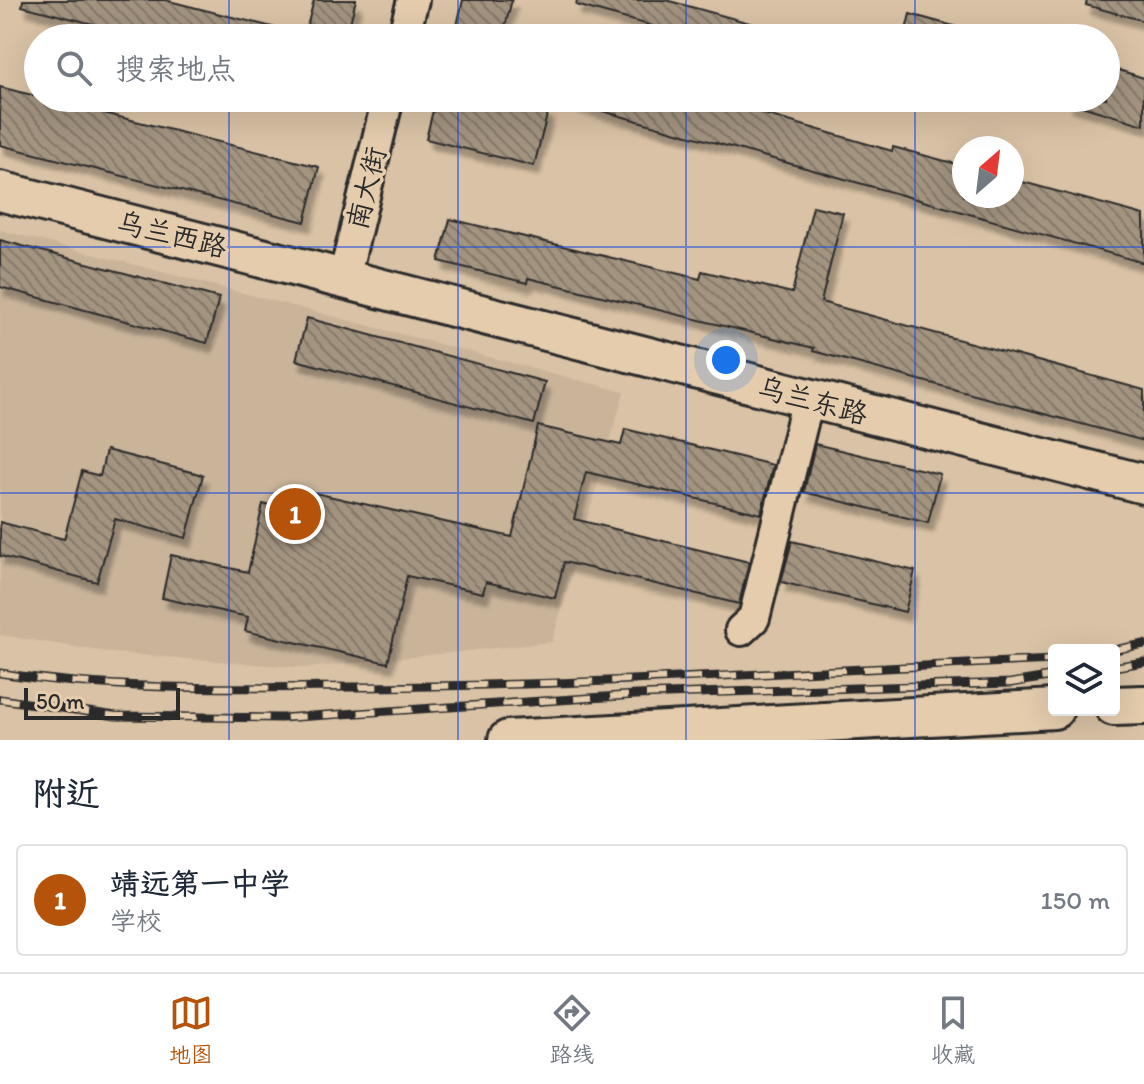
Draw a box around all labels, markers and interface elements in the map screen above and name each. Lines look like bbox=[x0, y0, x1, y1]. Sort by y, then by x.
search box bbox=[24, 24, 1120, 112]
icon: search bbox=[52, 46, 96, 90]
text: 搜索地点 bbox=[116, 50, 236, 87]
north arrow bbox=[952, 136, 1024, 208]
street label: 南大街 bbox=[339, 143, 393, 233]
street label: 乌兰西路 bbox=[114, 204, 230, 264]
your location bbox=[706, 340, 746, 380]
street label: 乌兰东路 bbox=[755, 369, 871, 431]
pin: 1 bbox=[269, 484, 321, 544]
map controls bbox=[1048, 644, 1120, 716]
button: layers bbox=[1048, 644, 1120, 716]
scale bar bbox=[24, 684, 180, 720]
text: 50 m bbox=[36, 688, 85, 715]
text: 附近 bbox=[32, 773, 100, 814]
text: 靖远第一中学 bbox=[110, 865, 290, 902]
text: 1 bbox=[54, 884, 66, 916]
text: 150 m bbox=[1041, 884, 1110, 916]
text: 学校 bbox=[110, 905, 162, 937]
tab: 地图 bbox=[169, 991, 213, 1068]
tab: 路线 bbox=[550, 991, 594, 1068]
tab: 收藏 bbox=[931, 991, 975, 1068]

